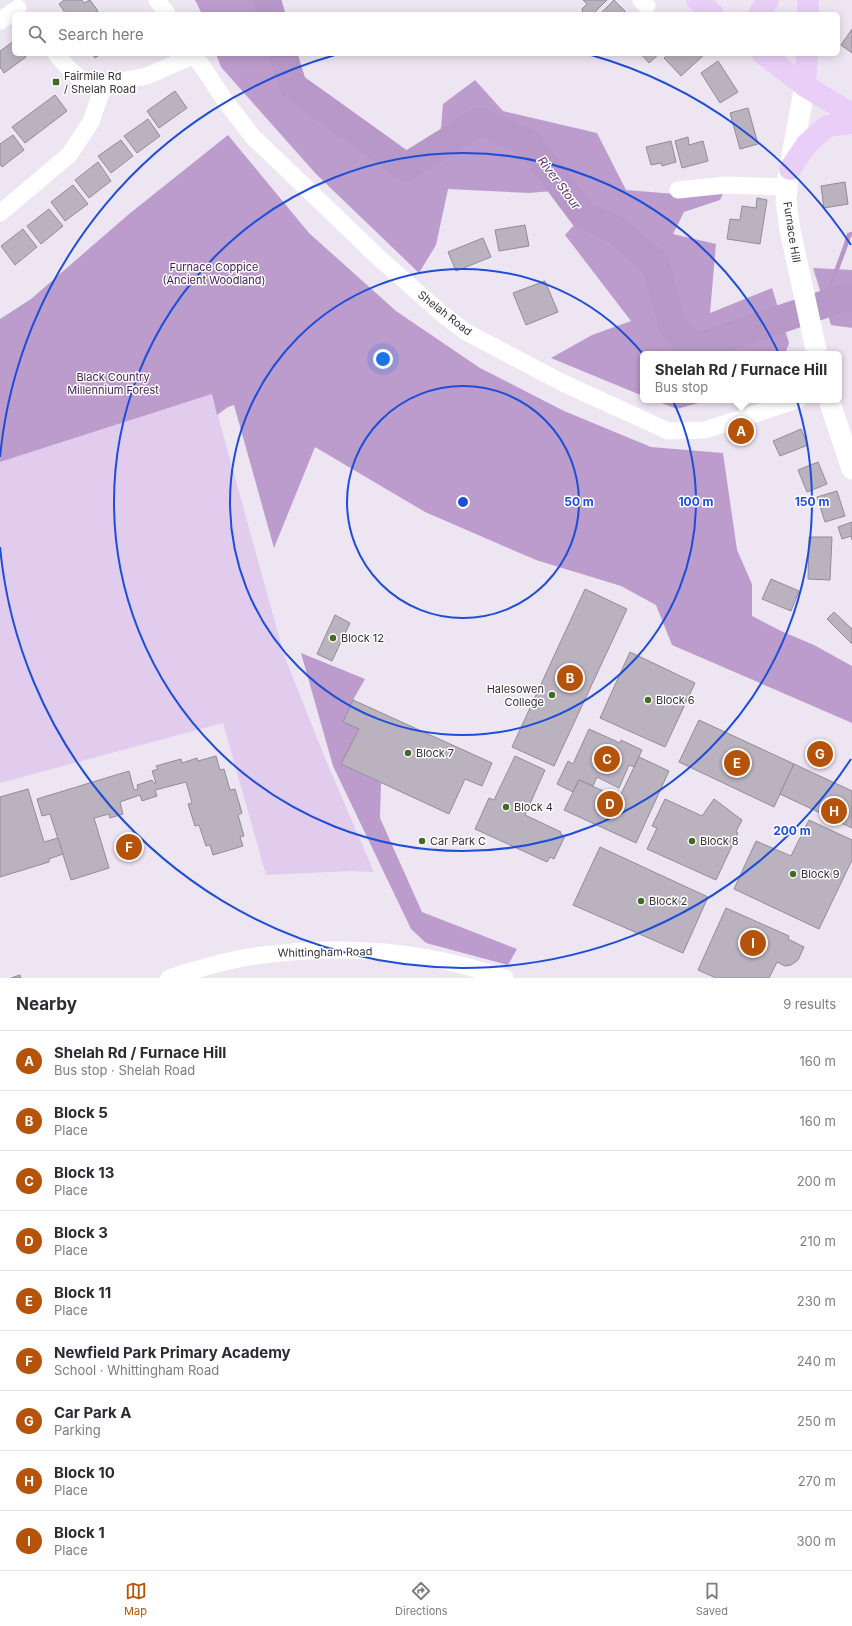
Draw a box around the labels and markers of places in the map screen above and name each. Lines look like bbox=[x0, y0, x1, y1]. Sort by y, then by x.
place label: Fairmile Rd / Shelah Road bbox=[64, 69, 136, 96]
marker: Fairmile Rd / Shelah Road bbox=[51, 77, 61, 87]
pin: A bbox=[728, 416, 754, 446]
centre of rings bbox=[456, 495, 470, 509]
place label: Block 12 bbox=[341, 631, 384, 645]
marker: Block 12 bbox=[328, 633, 338, 643]
pin: B bbox=[557, 663, 583, 693]
place label: Halesowen College bbox=[487, 682, 544, 709]
marker: Halesowen College bbox=[547, 690, 557, 700]
place label: Block 6 bbox=[656, 693, 695, 707]
marker: Block 6 bbox=[643, 695, 653, 705]
pin: G bbox=[807, 739, 833, 769]
pin: C bbox=[594, 744, 620, 774]
place label: Block 7 bbox=[416, 746, 454, 760]
marker: Block 7 bbox=[403, 748, 413, 758]
pin: E bbox=[724, 748, 750, 778]
pin: D bbox=[597, 789, 623, 819]
pin: H bbox=[821, 796, 847, 826]
place label: Block 4 bbox=[514, 800, 553, 814]
marker: Block 4 bbox=[501, 802, 511, 812]
pin: F bbox=[116, 832, 142, 862]
place label: Car Park C bbox=[430, 834, 486, 848]
place label: Block 8 bbox=[700, 834, 739, 848]
marker: Car Park C bbox=[417, 836, 427, 846]
marker: Block 8 bbox=[687, 836, 697, 846]
place label: Block 9 bbox=[801, 867, 840, 881]
marker: Block 9 bbox=[788, 869, 798, 879]
place label: Block 2 bbox=[649, 894, 688, 908]
marker: Block 2 bbox=[636, 896, 646, 906]
pin: I bbox=[740, 928, 766, 958]

